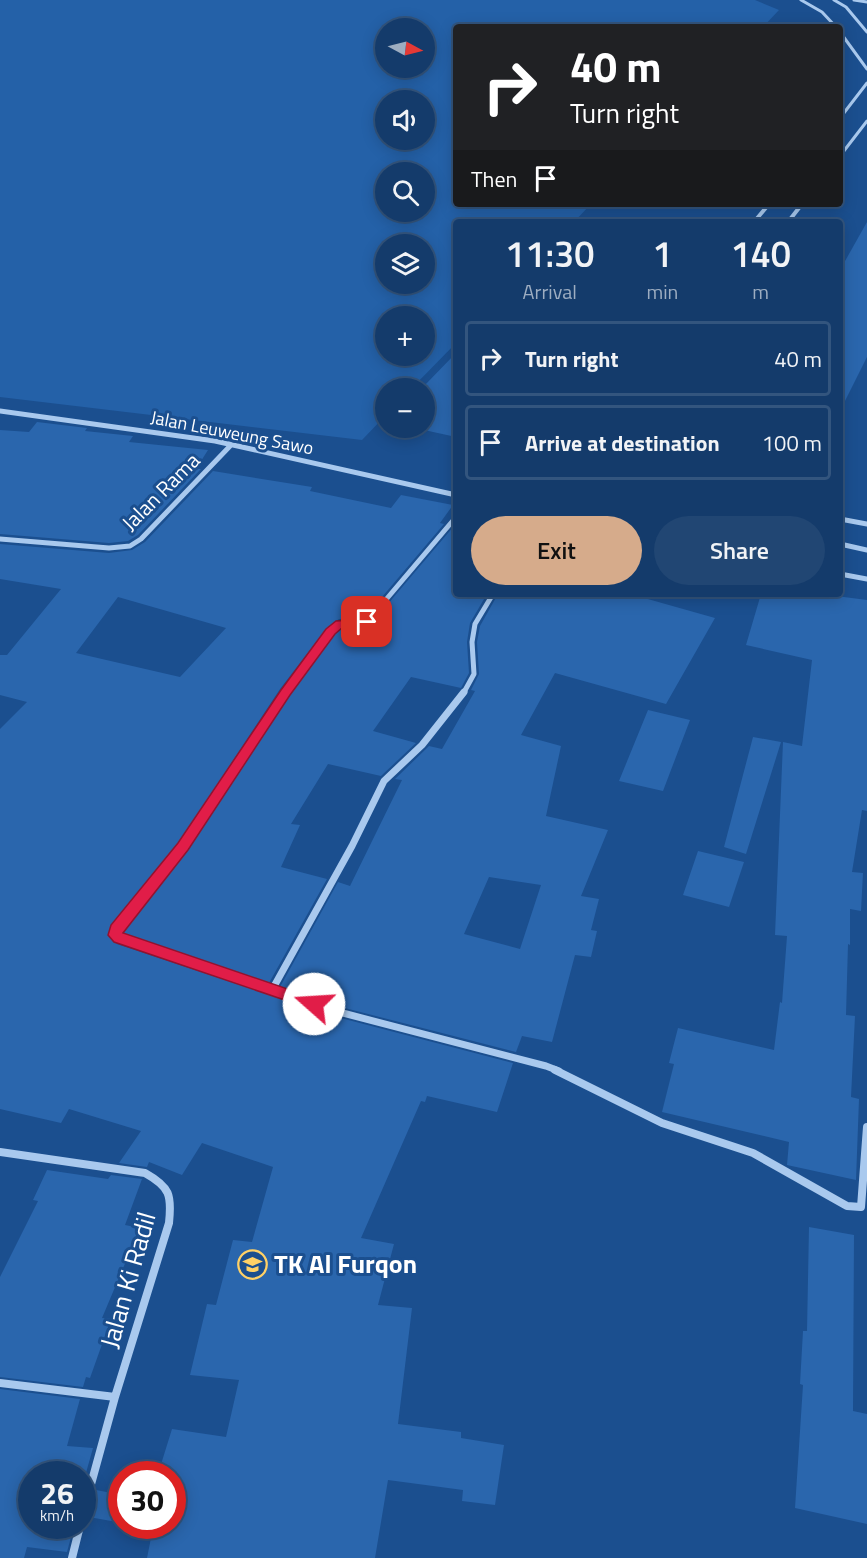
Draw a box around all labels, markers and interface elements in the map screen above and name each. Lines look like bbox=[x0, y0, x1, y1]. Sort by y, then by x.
north arrow bbox=[375, 18, 435, 78]
map controls bbox=[375, 18, 435, 438]
text: 40 m bbox=[570, 34, 662, 98]
icon: right bbox=[471, 48, 549, 126]
button: sound bbox=[375, 90, 435, 150]
text: Turn right bbox=[570, 92, 679, 133]
button: search bbox=[375, 162, 435, 222]
text: Then bbox=[471, 162, 517, 196]
icon: arrive bbox=[529, 162, 562, 195]
text: 11:30 bbox=[505, 226, 594, 281]
text: 1 bbox=[652, 226, 672, 281]
text: 140 bbox=[730, 226, 791, 281]
button: layers bbox=[375, 234, 435, 294]
text: Arrival bbox=[523, 276, 577, 307]
text: min bbox=[646, 276, 678, 307]
text: m bbox=[752, 276, 769, 307]
button: + bbox=[375, 306, 435, 366]
icon: right bbox=[474, 342, 507, 375]
text: Turn right bbox=[525, 342, 619, 376]
text: 40 m bbox=[774, 342, 822, 376]
button: − bbox=[375, 378, 435, 438]
street label: Jalan Leuweung Sawo bbox=[148, 403, 316, 462]
icon: arrive bbox=[474, 426, 507, 459]
text: Arrive at destination bbox=[525, 426, 720, 460]
text: 100 m bbox=[762, 426, 822, 460]
street label: Jalan Rama bbox=[114, 445, 207, 538]
button: Exit bbox=[471, 516, 642, 585]
button: Share bbox=[654, 516, 825, 585]
pin bbox=[341, 596, 392, 647]
icon: arrive bbox=[350, 605, 383, 638]
position arrow bbox=[282, 972, 346, 1036]
street label: Jalan Ki Radil bbox=[89, 1207, 166, 1353]
place label: TK Al Furqon bbox=[274, 1244, 417, 1283]
school or university icon: TK Al Furqon bbox=[237, 1248, 269, 1280]
speed limit sign: 30 bbox=[108, 1461, 186, 1539]
text: 26 bbox=[40, 1470, 74, 1516]
text: km/h bbox=[40, 1504, 74, 1527]

